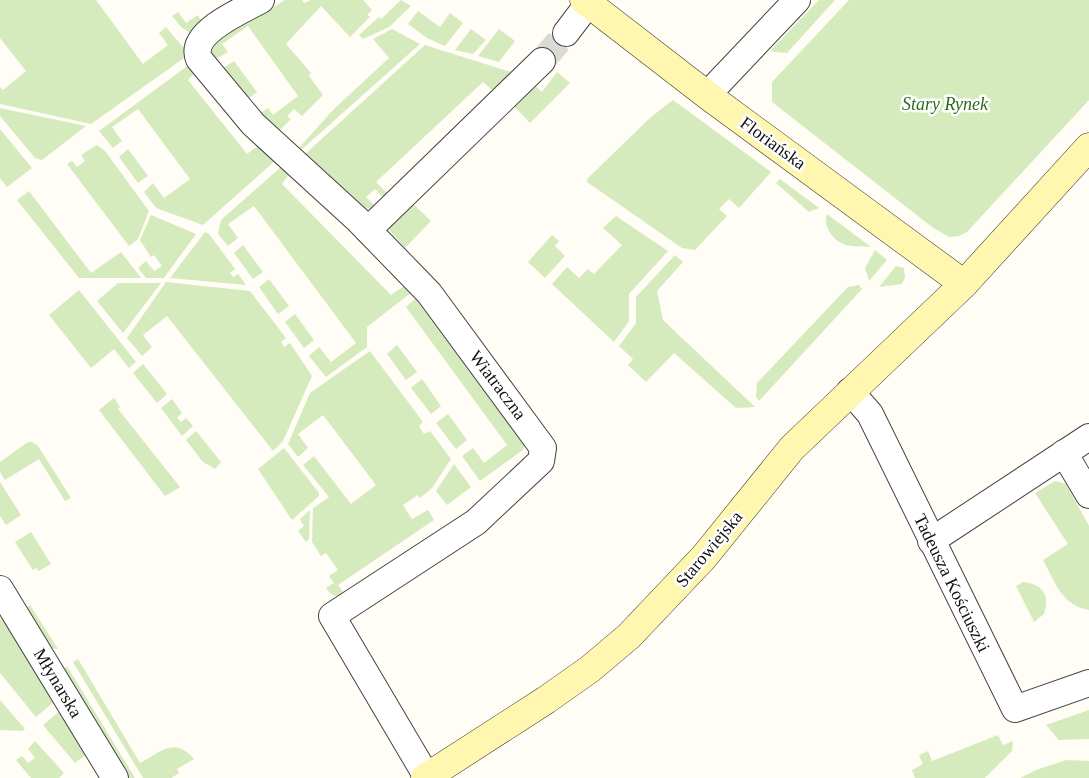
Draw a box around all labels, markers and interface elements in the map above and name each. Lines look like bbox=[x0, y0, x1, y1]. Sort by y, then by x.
park label: Stary Rynek bbox=[902, 94, 989, 114]
street label: Floriańska bbox=[736, 113, 810, 173]
street label: Wiatraczna bbox=[466, 347, 530, 423]
street label: Starowiejska bbox=[671, 507, 747, 591]
street label: Tadeusza Kościuszki bbox=[910, 511, 994, 655]
street label: Młynarska bbox=[30, 645, 86, 721]

